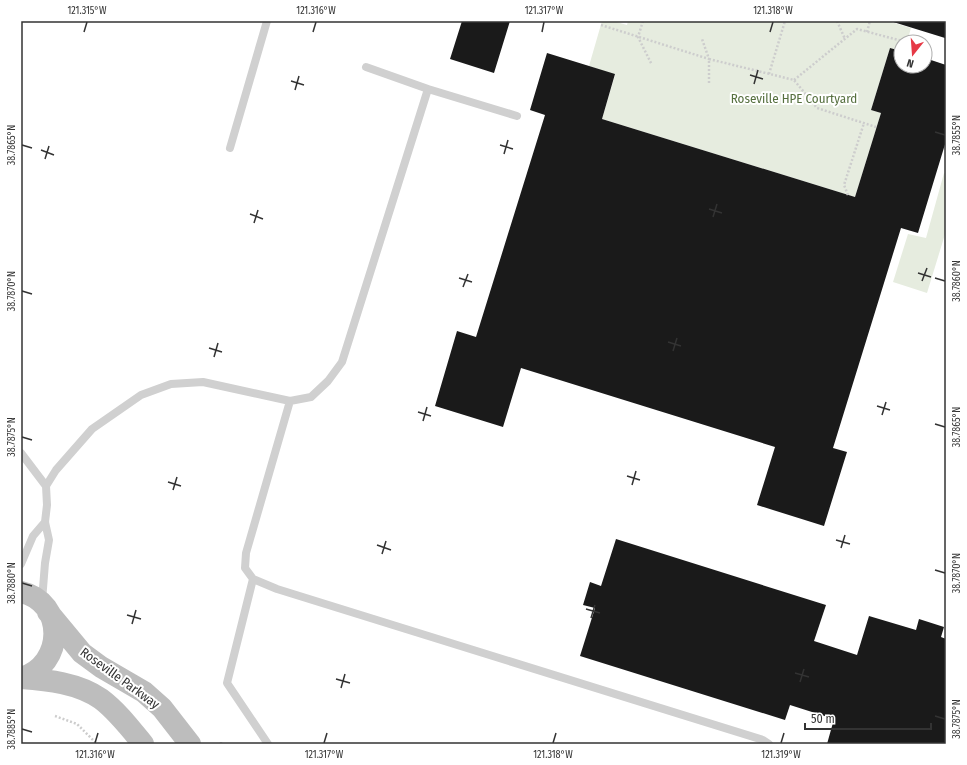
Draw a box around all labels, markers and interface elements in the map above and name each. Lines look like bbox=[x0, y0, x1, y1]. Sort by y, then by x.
text: 121.315°W bbox=[67, 5, 107, 17]
text: 121.316°W bbox=[296, 5, 336, 17]
text: 121.317°W bbox=[525, 5, 564, 17]
text: 121.318°W bbox=[753, 5, 793, 17]
north arrow bbox=[893, 34, 933, 74]
text: N bbox=[905, 56, 915, 70]
park label: Roseville HPE Courtyard bbox=[731, 91, 857, 106]
text: 38.7855°N bbox=[951, 115, 963, 155]
text: 38.7865°N bbox=[6, 125, 18, 165]
text: 38.7860°N bbox=[951, 260, 963, 302]
text: 38.7870°N bbox=[6, 271, 18, 311]
text: 38.7865°N bbox=[951, 407, 963, 447]
text: 38.7875°N bbox=[6, 417, 18, 457]
text: 38.7870°N bbox=[951, 553, 963, 593]
text: 38.7880°N bbox=[6, 562, 18, 604]
street label: Roseville Parkway bbox=[77, 644, 163, 712]
text: 38.7875°N bbox=[951, 699, 963, 739]
scale bar bbox=[805, 705, 931, 731]
text: 38.7885°N bbox=[6, 709, 18, 749]
text: 50 m bbox=[811, 712, 835, 726]
text: 121.316°W bbox=[75, 749, 115, 761]
text: 121.317°W bbox=[305, 749, 344, 761]
text: 121.318°W bbox=[533, 749, 573, 761]
text: 121.319°W bbox=[761, 749, 801, 761]

